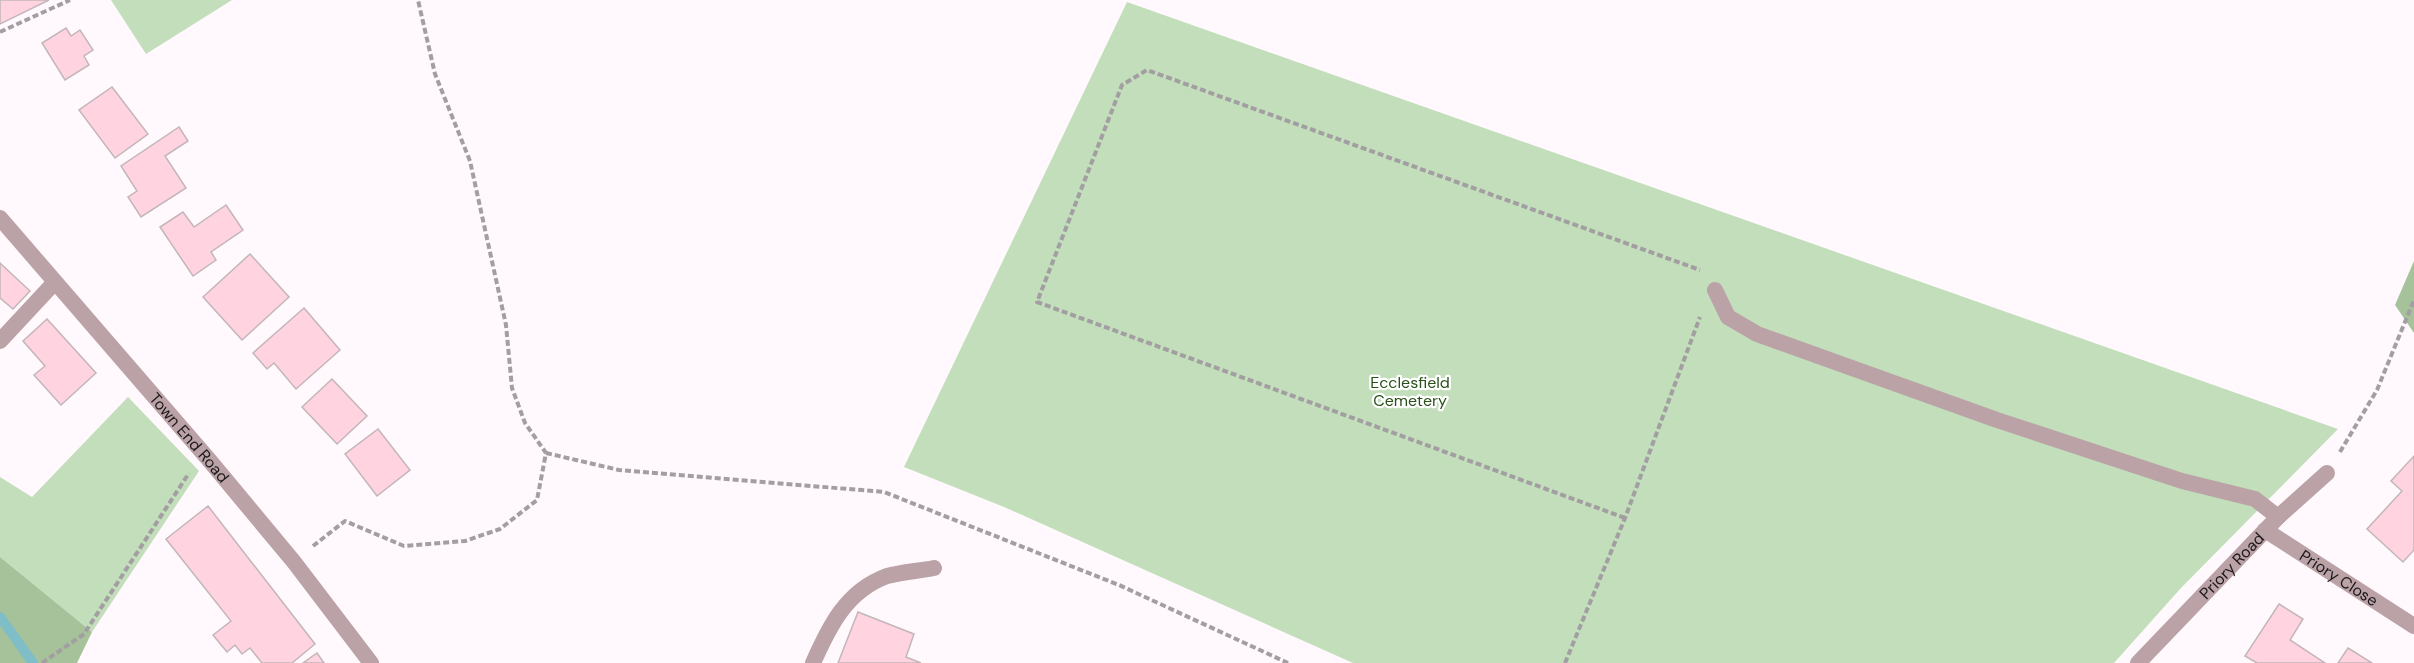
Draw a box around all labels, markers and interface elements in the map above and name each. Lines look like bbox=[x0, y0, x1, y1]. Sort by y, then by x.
park label: Ecclesfield Cemetery bbox=[1370, 372, 1450, 411]
street label: Town End Road bbox=[145, 388, 234, 487]
street label: Priory Road bbox=[2194, 528, 2268, 603]
street label: Priory Close bbox=[2296, 545, 2382, 611]

